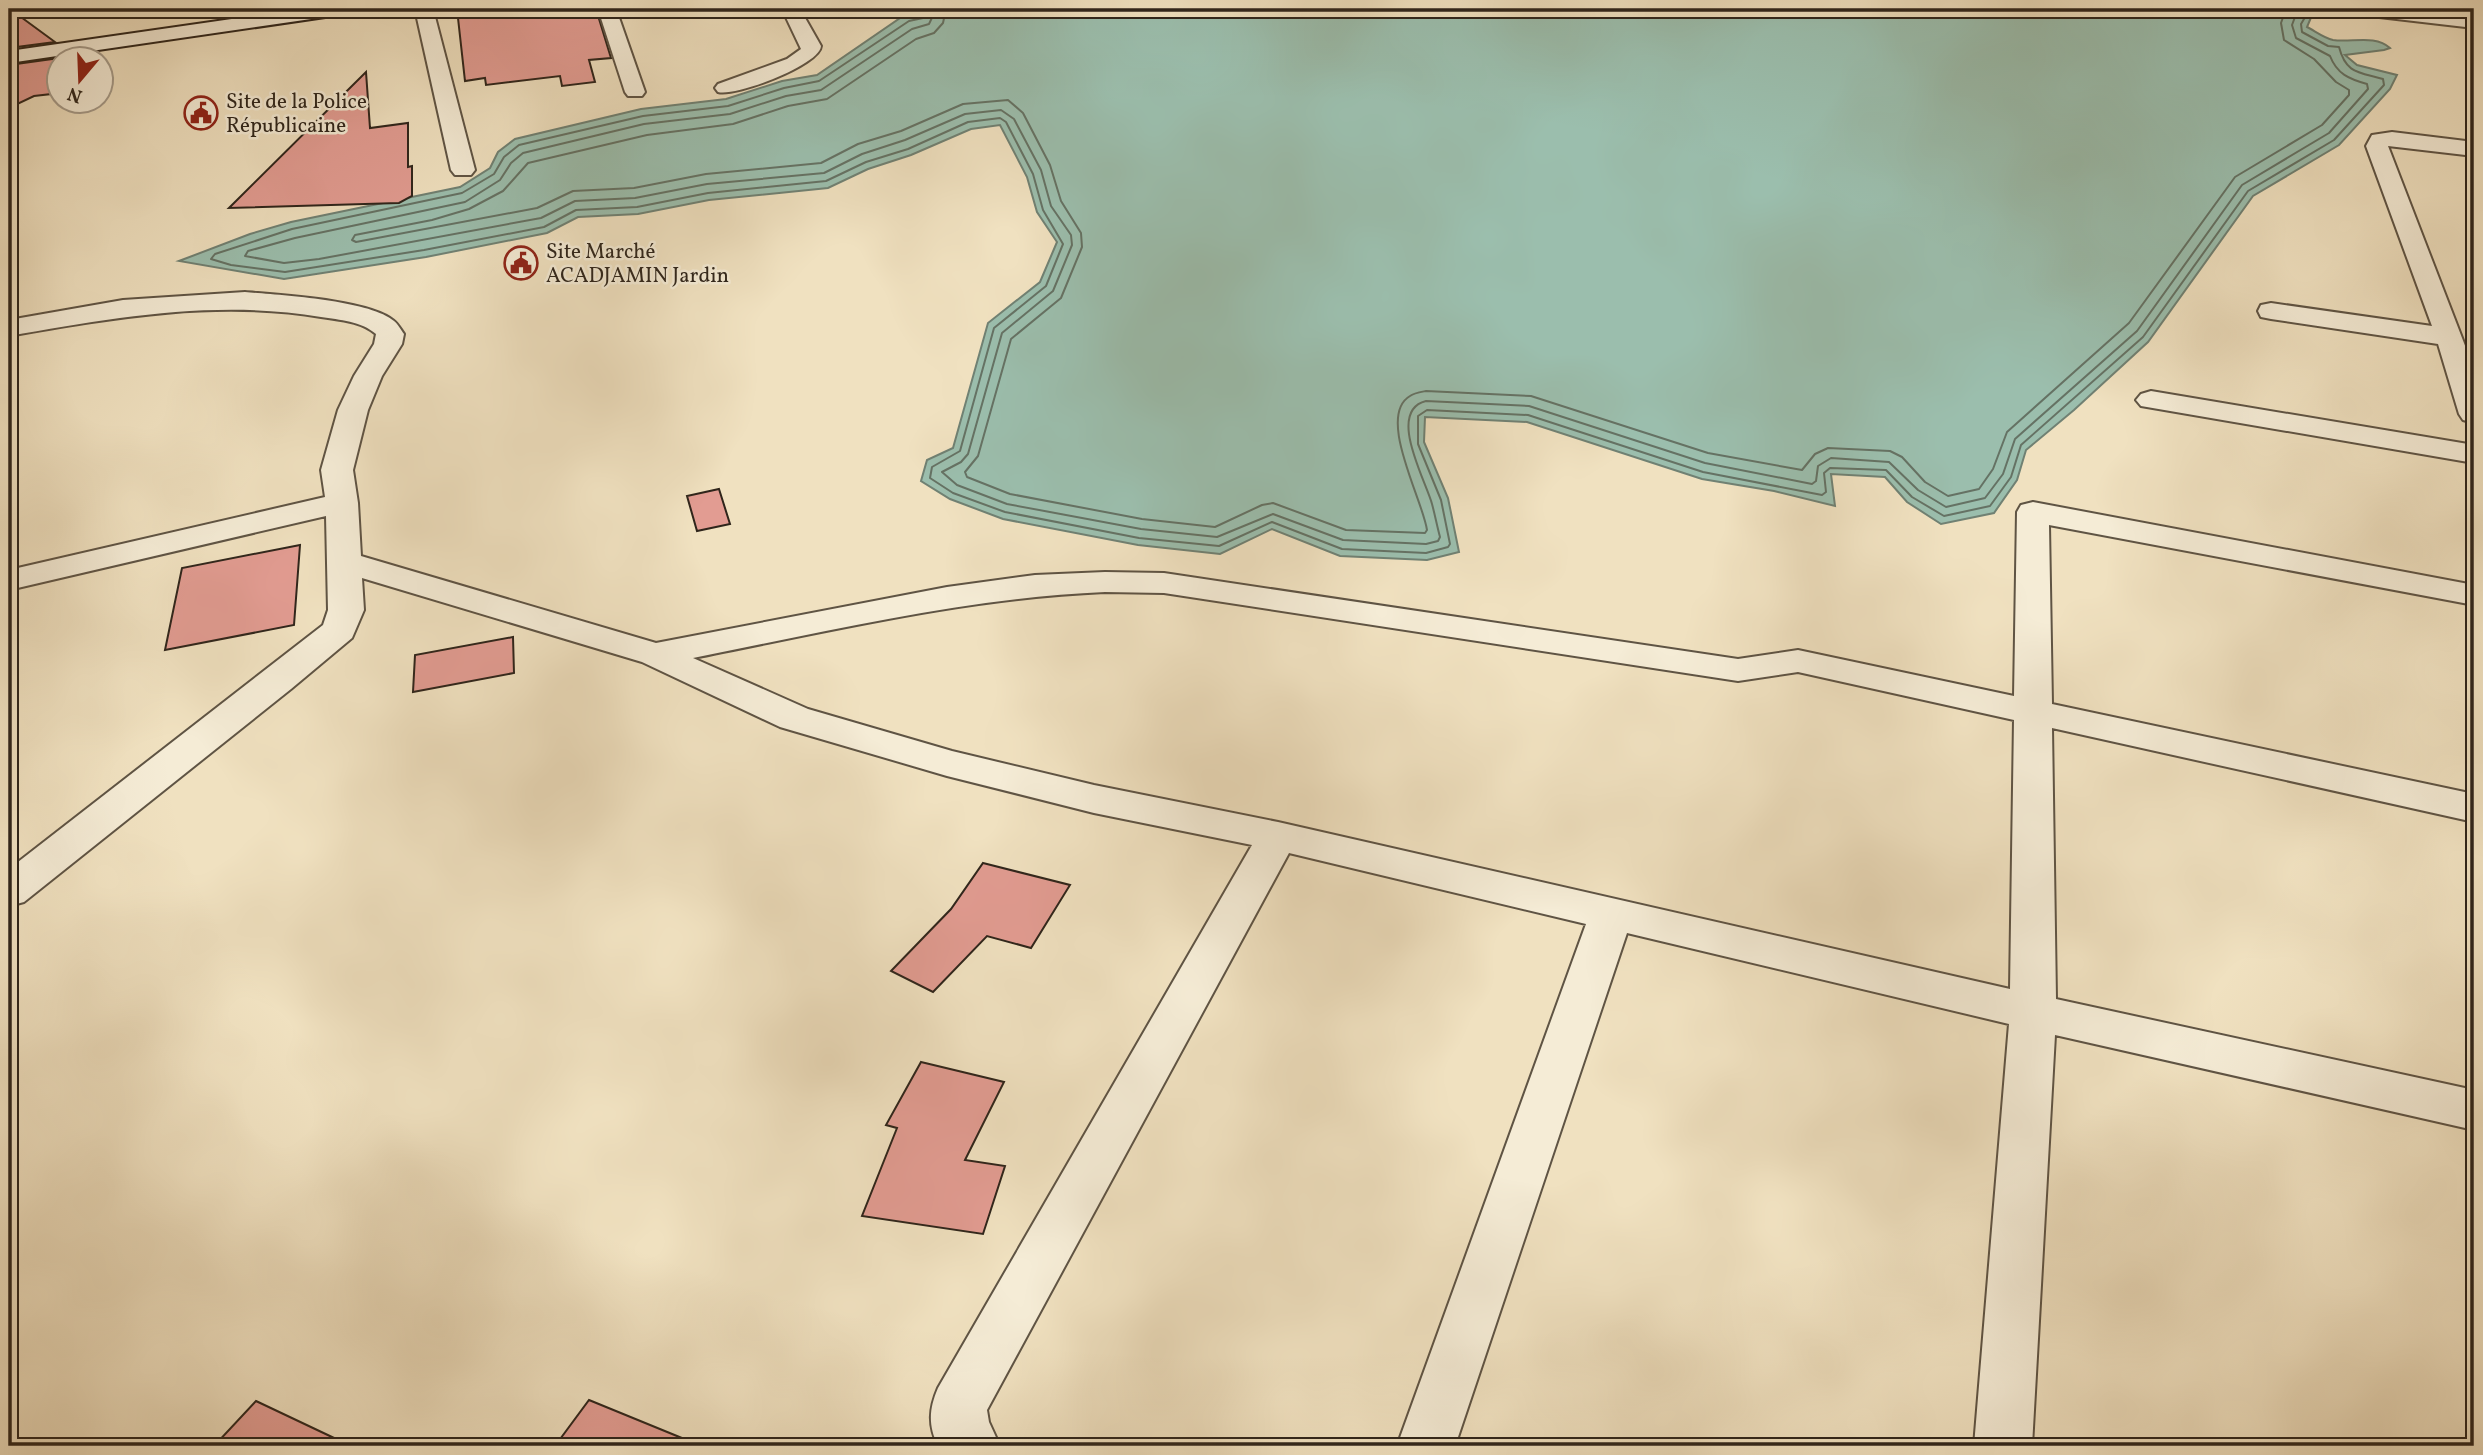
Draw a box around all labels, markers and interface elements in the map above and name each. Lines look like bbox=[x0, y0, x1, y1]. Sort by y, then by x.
north arrow bbox=[46, 46, 116, 116]
text: N bbox=[64, 80, 86, 109]
place label: Site de la Police Républicaine bbox=[226, 88, 367, 141]
public building icon: Site de la Police Républicaine bbox=[182, 94, 220, 132]
place label: Site Marché ACADJAMIN Jardin bbox=[546, 238, 729, 291]
public building icon: Site Marché ACADJAMIN Jardin bbox=[502, 244, 540, 282]

